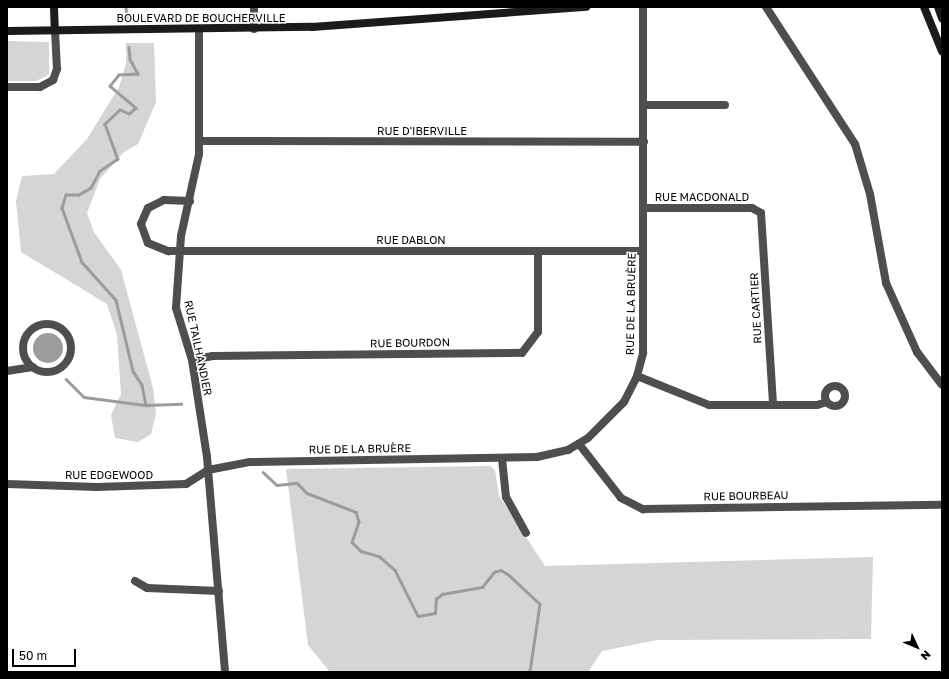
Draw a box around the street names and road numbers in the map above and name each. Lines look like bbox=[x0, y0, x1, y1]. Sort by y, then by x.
street label: BOULEVARD DE BOUCHERVILLE bbox=[117, 11, 285, 25]
street label: RUE D'IBERVILLE bbox=[377, 124, 467, 138]
street label: RUE MACDONALD bbox=[655, 190, 749, 204]
street label: RUE DABLON bbox=[376, 233, 446, 247]
street label: RUE DE LA BRUÈRE bbox=[624, 253, 638, 355]
street label: RUE CARTIER bbox=[748, 272, 764, 344]
street label: RUE TAILHANDIER bbox=[181, 299, 215, 397]
street label: RUE BOURDON bbox=[370, 336, 450, 350]
street label: RUE DE LA BRUÈRE bbox=[309, 442, 411, 456]
street label: RUE EDGEWOOD bbox=[65, 468, 153, 482]
street label: RUE BOURBEAU bbox=[703, 489, 789, 503]

